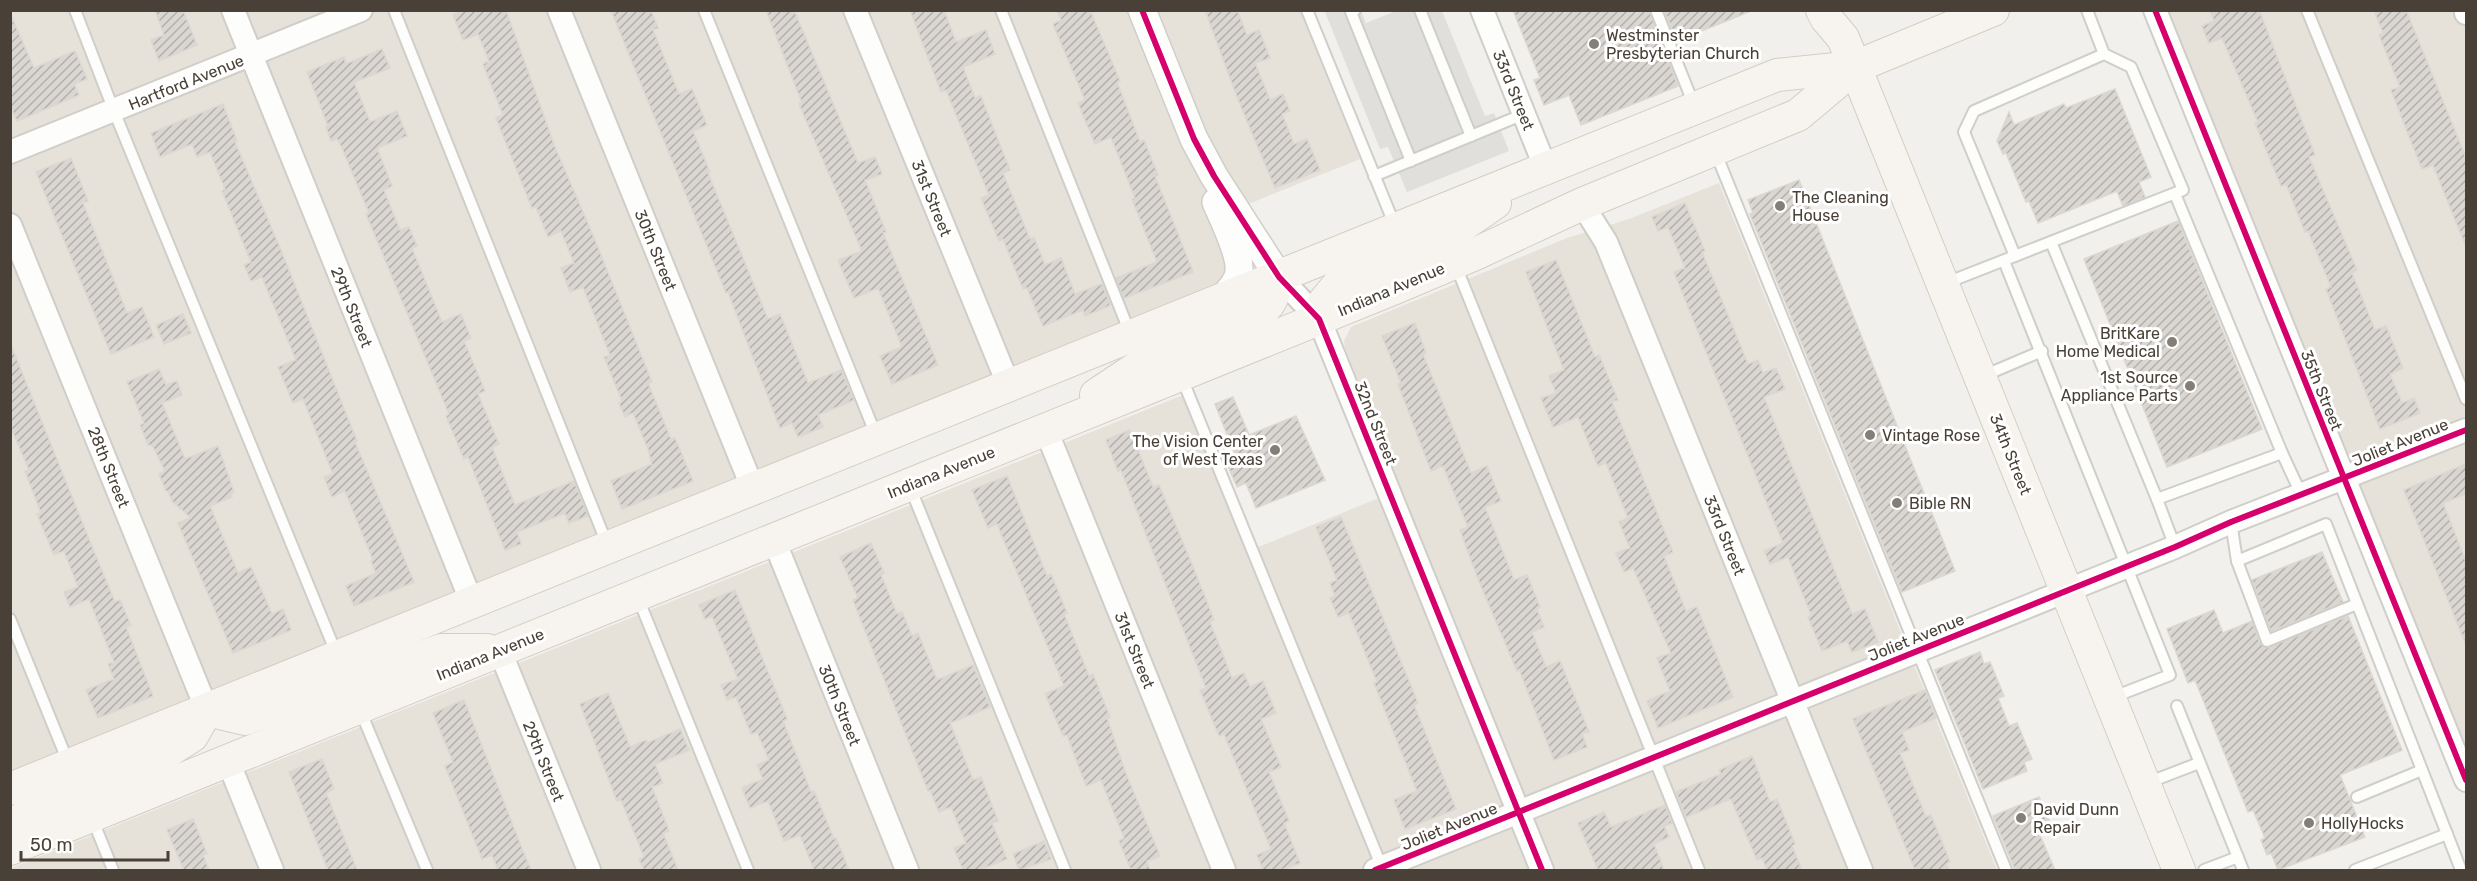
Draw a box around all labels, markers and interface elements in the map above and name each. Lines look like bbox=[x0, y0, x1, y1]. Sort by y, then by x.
place label: Westminster Presbyterian Church bbox=[1606, 26, 1760, 63]
marker: Westminster Presbyterian Church bbox=[1587, 37, 1601, 51]
street label: 33rd Street bbox=[1489, 47, 1538, 133]
street label: Hartford Avenue bbox=[126, 51, 247, 114]
street label: 31st Street bbox=[908, 157, 955, 239]
place label: The Cleaning House bbox=[1792, 188, 1889, 225]
marker: The Cleaning House bbox=[1773, 199, 1787, 213]
street label: 30th Street bbox=[631, 207, 680, 294]
street label: Indiana Avenue bbox=[1335, 258, 1448, 321]
street label: 29th Street bbox=[327, 264, 376, 350]
place label: BritKare Home Medical bbox=[2056, 324, 2160, 361]
marker: BritKare Home Medical bbox=[2165, 335, 2179, 349]
street label: 35th Street bbox=[2297, 347, 2346, 433]
place label: 1st Source Appliance Parts bbox=[2061, 368, 2178, 405]
street label: 32nd Street bbox=[1350, 379, 1401, 468]
marker: 1st Source Appliance Parts bbox=[2183, 379, 2197, 393]
street label: 34th Street bbox=[1986, 411, 2035, 497]
street label: Joliet Avenue bbox=[2349, 415, 2451, 470]
street label: 28th Street bbox=[84, 424, 133, 510]
place label: Vintage Rose bbox=[1882, 426, 1980, 445]
marker: Vintage Rose bbox=[1863, 428, 1877, 442]
place label: The Vision Center of West Texas bbox=[1132, 432, 1263, 469]
street label: Indiana Avenue bbox=[885, 442, 998, 503]
marker: The Vision Center of West Texas bbox=[1268, 443, 1282, 457]
street label: 33rd Street bbox=[1700, 492, 1749, 578]
place label: Bible RN bbox=[1909, 494, 1971, 513]
marker: Bible RN bbox=[1890, 496, 1904, 510]
street label: 31st Street bbox=[1111, 609, 1158, 691]
street label: Joliet Avenue bbox=[1865, 610, 1967, 665]
street label: Indiana Avenue bbox=[434, 624, 547, 685]
street label: 30th Street bbox=[815, 662, 864, 749]
street label: 29th Street bbox=[519, 718, 568, 804]
street label: Joliet Avenue bbox=[1398, 799, 1500, 854]
place label: David Dunn Repair bbox=[2033, 800, 2119, 837]
marker: David Dunn Repair bbox=[2014, 811, 2028, 825]
place label: HollyHocks bbox=[2321, 814, 2404, 833]
marker: HollyHocks bbox=[2302, 816, 2316, 830]
scale bar bbox=[21, 824, 168, 862]
text: 50 m bbox=[30, 834, 73, 856]

